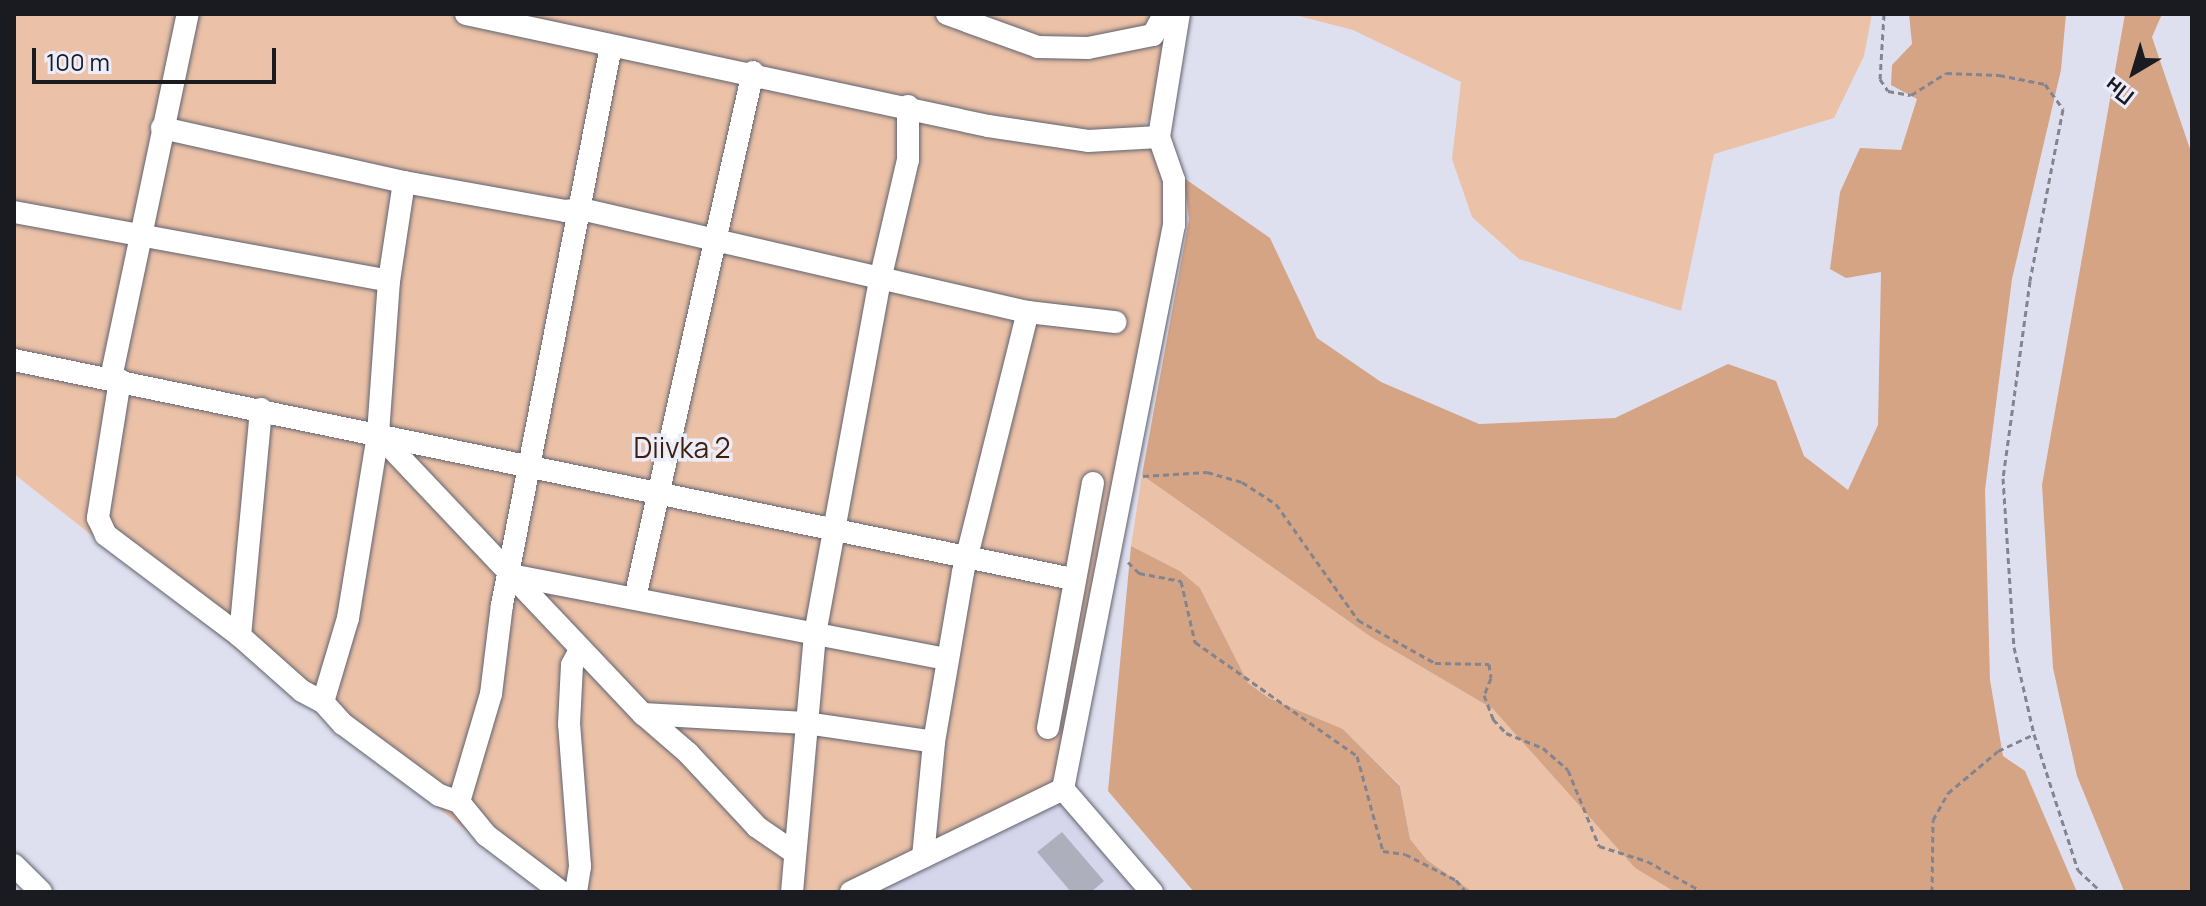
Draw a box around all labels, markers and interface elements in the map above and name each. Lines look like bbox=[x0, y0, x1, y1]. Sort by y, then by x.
scale bar bbox=[36, 32, 280, 82]
north arrow bbox=[2094, 32, 2174, 112]
text: 100 m bbox=[46, 45, 110, 78]
text: Пн bbox=[2098, 70, 2140, 112]
park label: Diivka 2 bbox=[633, 430, 731, 464]

